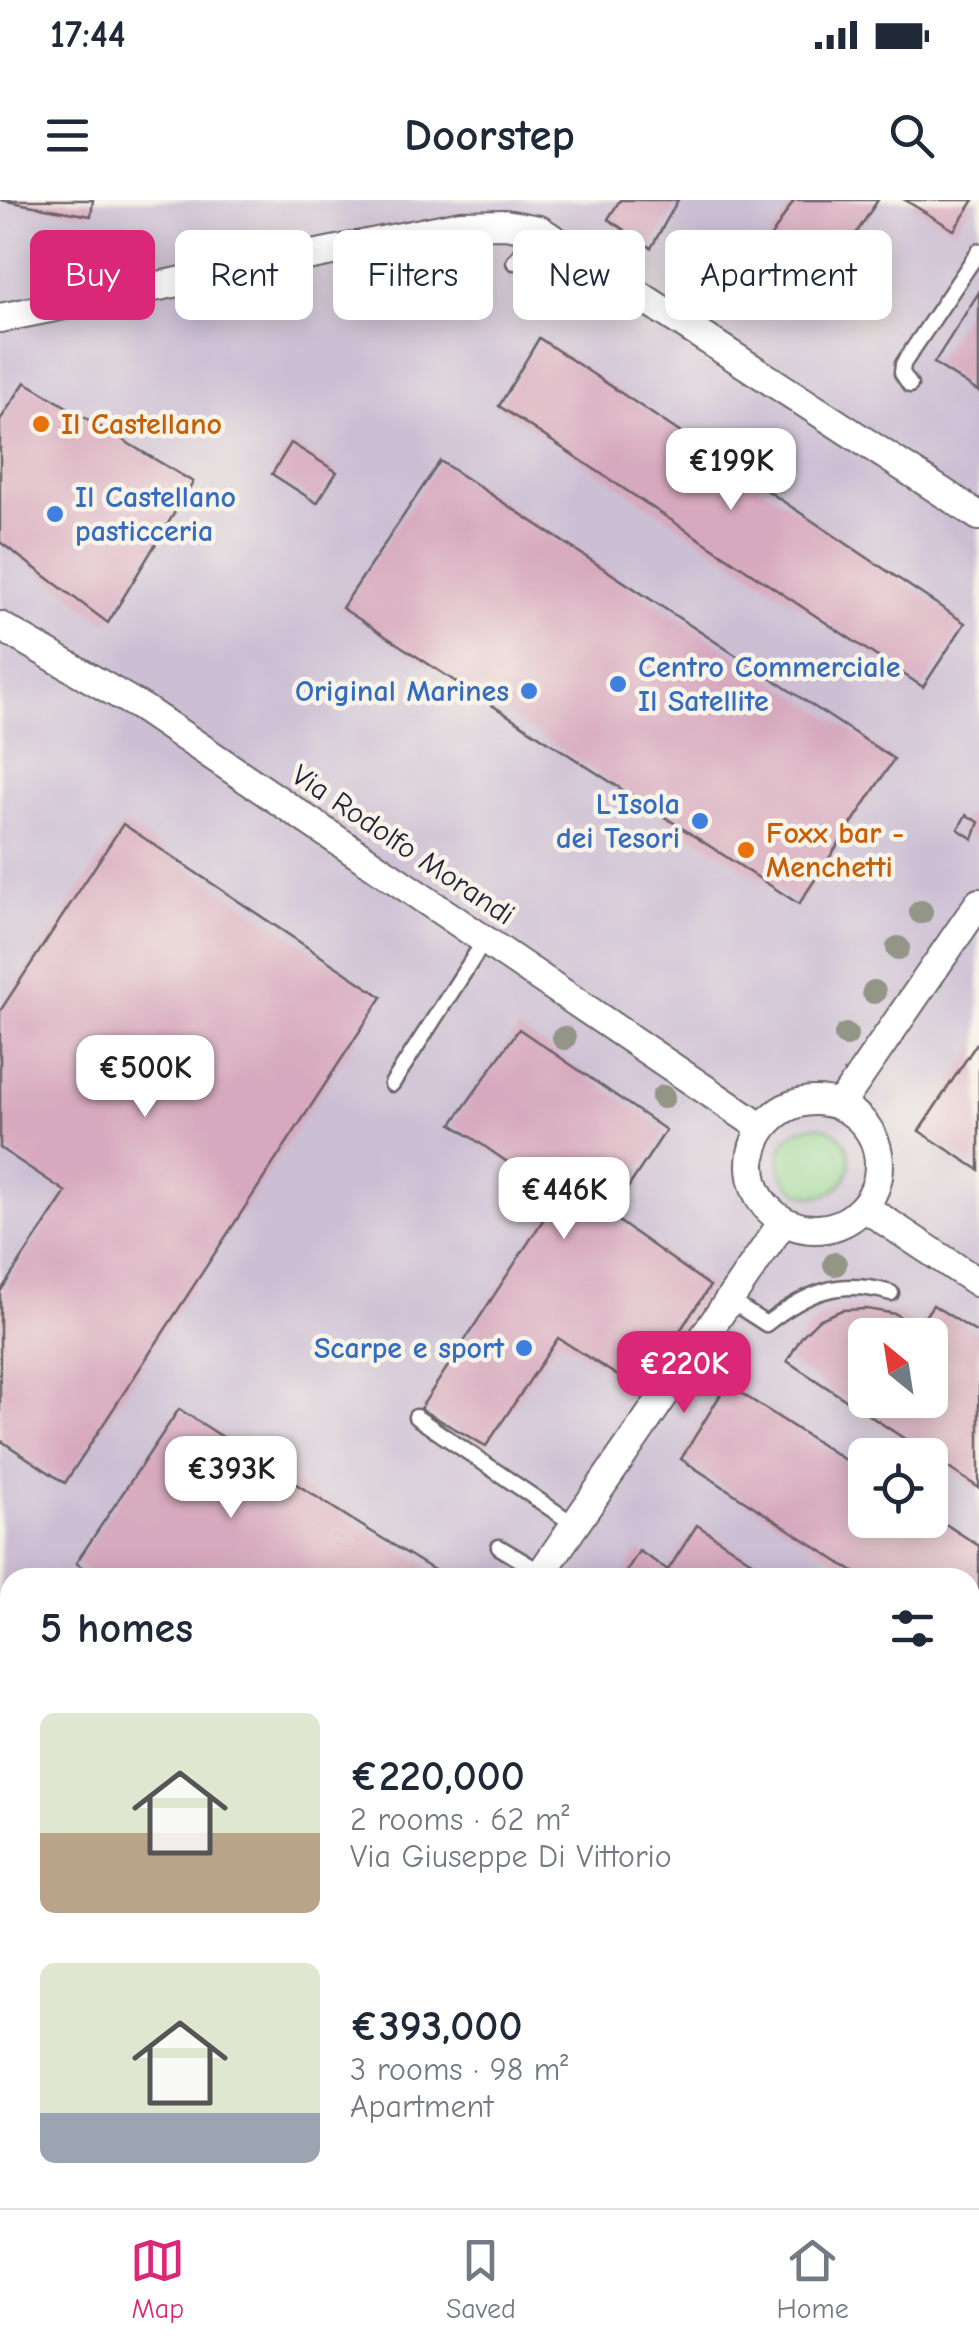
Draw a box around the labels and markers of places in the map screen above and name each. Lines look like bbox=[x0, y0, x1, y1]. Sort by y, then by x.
place label: Il Castellano bbox=[61, 407, 222, 442]
marker: Il Castellano bbox=[30, 413, 52, 435]
pin: €199K bbox=[661, 428, 801, 513]
place label: Il Castellano pasticceria bbox=[75, 480, 236, 549]
marker: Il Castellano pasticceria bbox=[44, 503, 66, 525]
place label: Centro Commerciale Il Satellite bbox=[638, 650, 900, 719]
marker: Centro Commerciale Il Satellite bbox=[607, 673, 629, 695]
place label: Original Marines bbox=[295, 674, 509, 709]
marker: Original Marines bbox=[518, 680, 540, 702]
place label: L'Isola dei Tesori bbox=[556, 787, 680, 856]
marker: L'Isola dei Tesori bbox=[689, 810, 711, 832]
place label: Foxx bar - Menchetti bbox=[766, 816, 904, 885]
marker: Foxx bar - Menchetti bbox=[735, 839, 757, 861]
pin: €500K bbox=[75, 1035, 215, 1120]
pin: €446K bbox=[494, 1157, 634, 1242]
place label: Scarpe e sport bbox=[314, 1331, 505, 1366]
pin: €220K bbox=[614, 1331, 754, 1416]
marker: Scarpe e sport bbox=[513, 1337, 535, 1359]
pin: €393K bbox=[161, 1436, 301, 1521]

